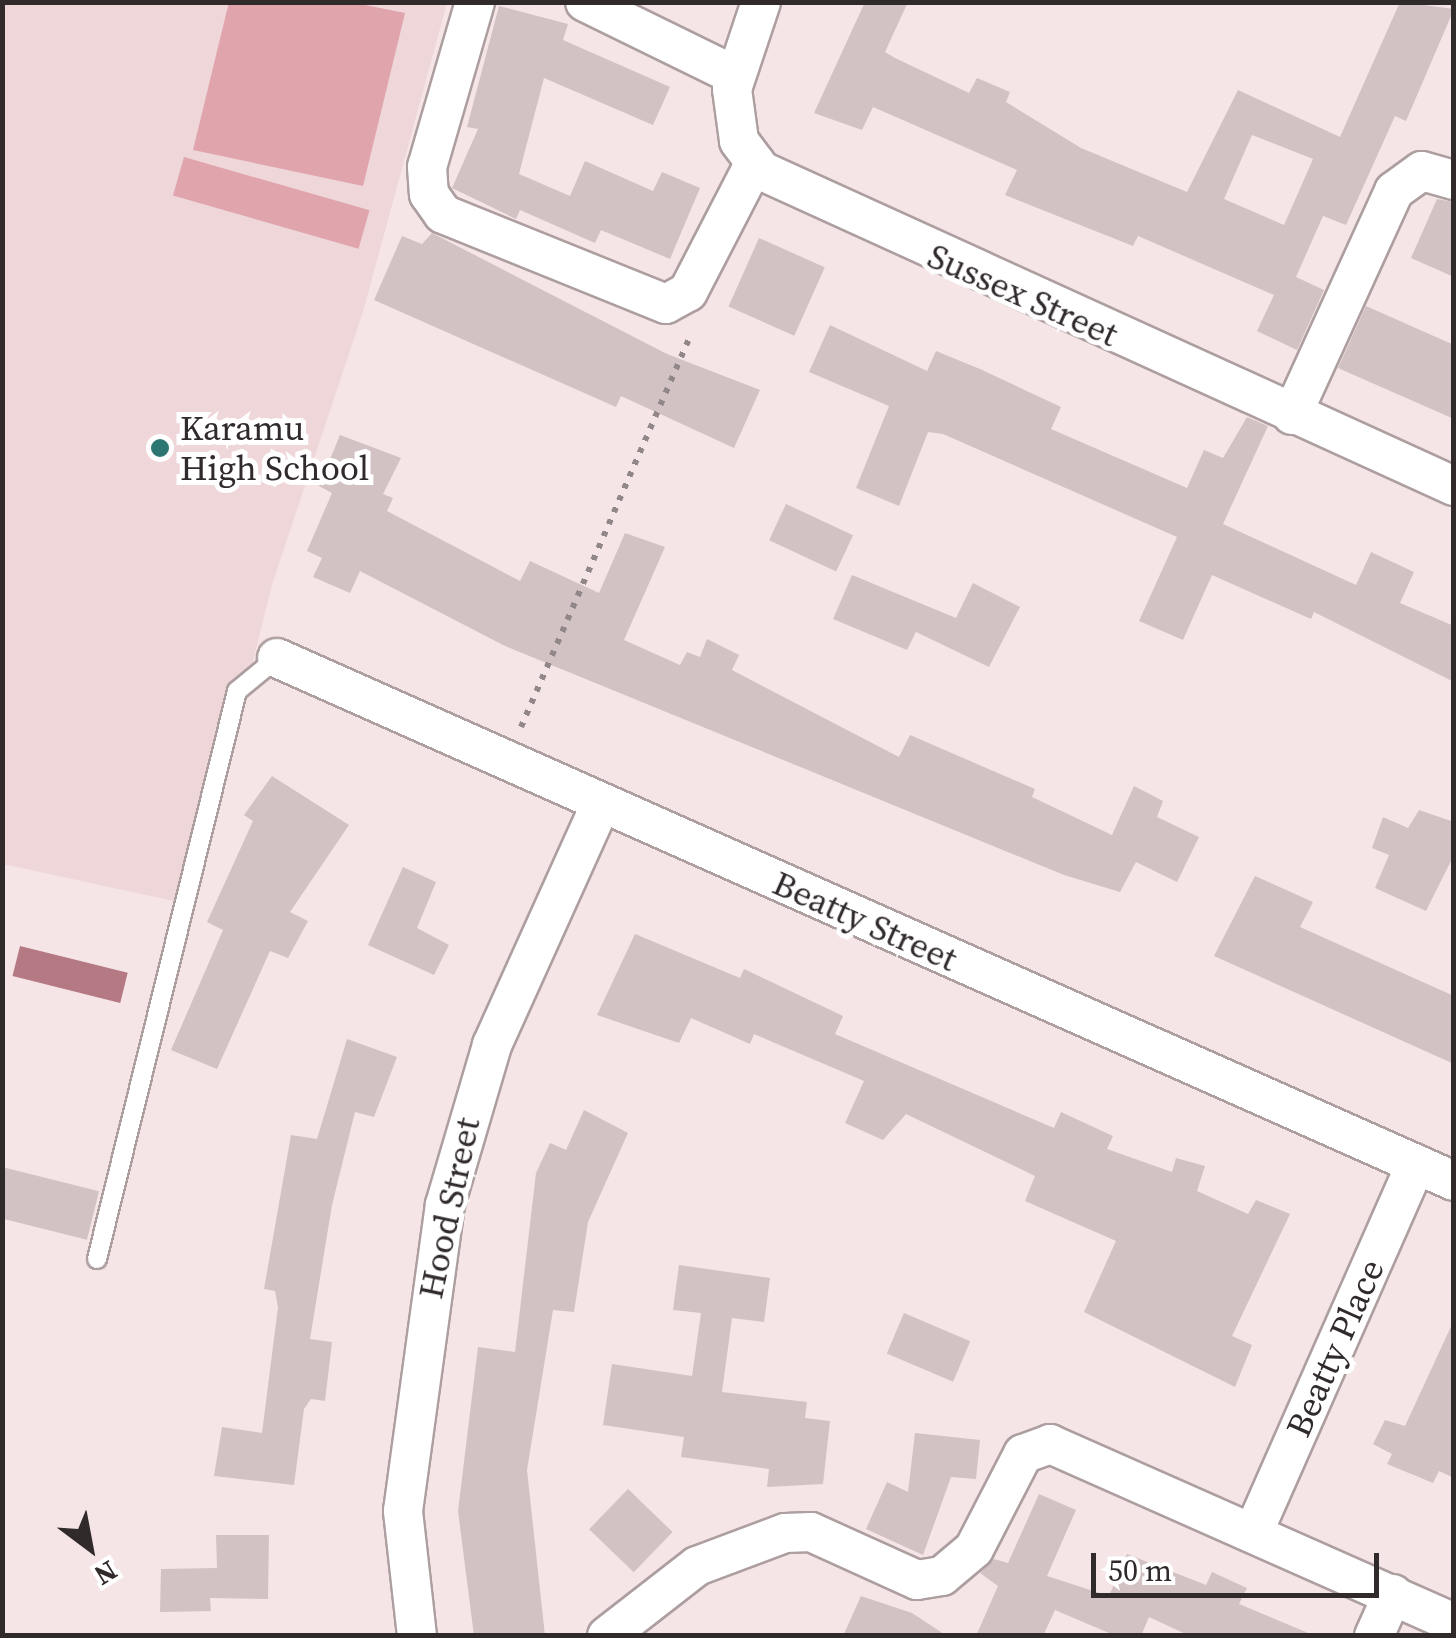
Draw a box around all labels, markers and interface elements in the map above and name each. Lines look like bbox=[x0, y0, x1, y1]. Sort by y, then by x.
street label: Sussex Street bbox=[922, 234, 1124, 356]
place label: Karamu High School bbox=[180, 407, 369, 489]
marker: Karamu High School bbox=[149, 437, 171, 459]
street label: Beatty Street bbox=[766, 862, 964, 980]
street label: Hood Street bbox=[409, 1114, 489, 1302]
street label: Beatty Place bbox=[1277, 1253, 1393, 1443]
north arrow bbox=[40, 1498, 140, 1598]
scale bar bbox=[1096, 1533, 1384, 1595]
text: 50 m bbox=[1108, 1550, 1172, 1591]
text: N bbox=[87, 1552, 125, 1595]

